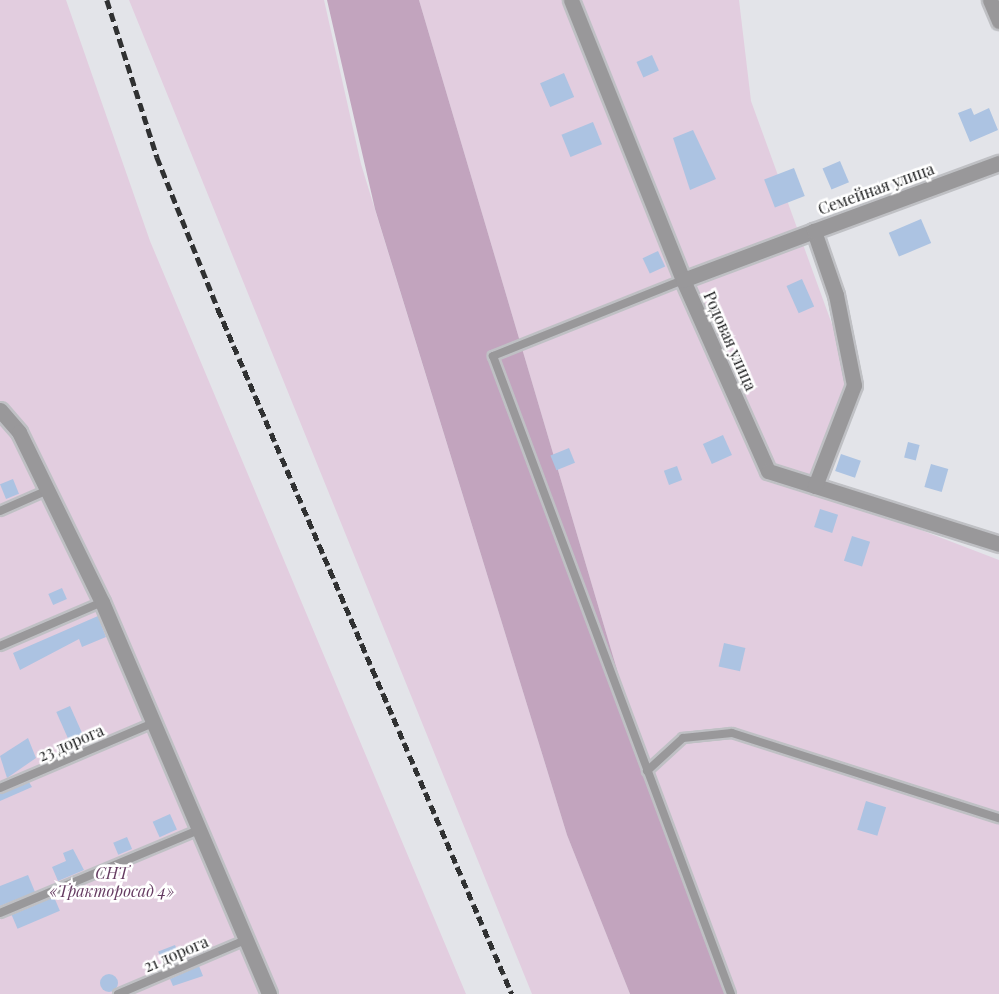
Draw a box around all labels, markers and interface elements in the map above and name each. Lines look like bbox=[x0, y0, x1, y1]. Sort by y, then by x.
street label: Семейная улица bbox=[815, 159, 937, 219]
street label: Родовая улица bbox=[700, 288, 760, 394]
street label: 23 дорога bbox=[35, 721, 107, 765]
park label: СНТ «Тракторосад 4» bbox=[49, 863, 175, 901]
street label: 21 дорога bbox=[141, 932, 211, 976]

